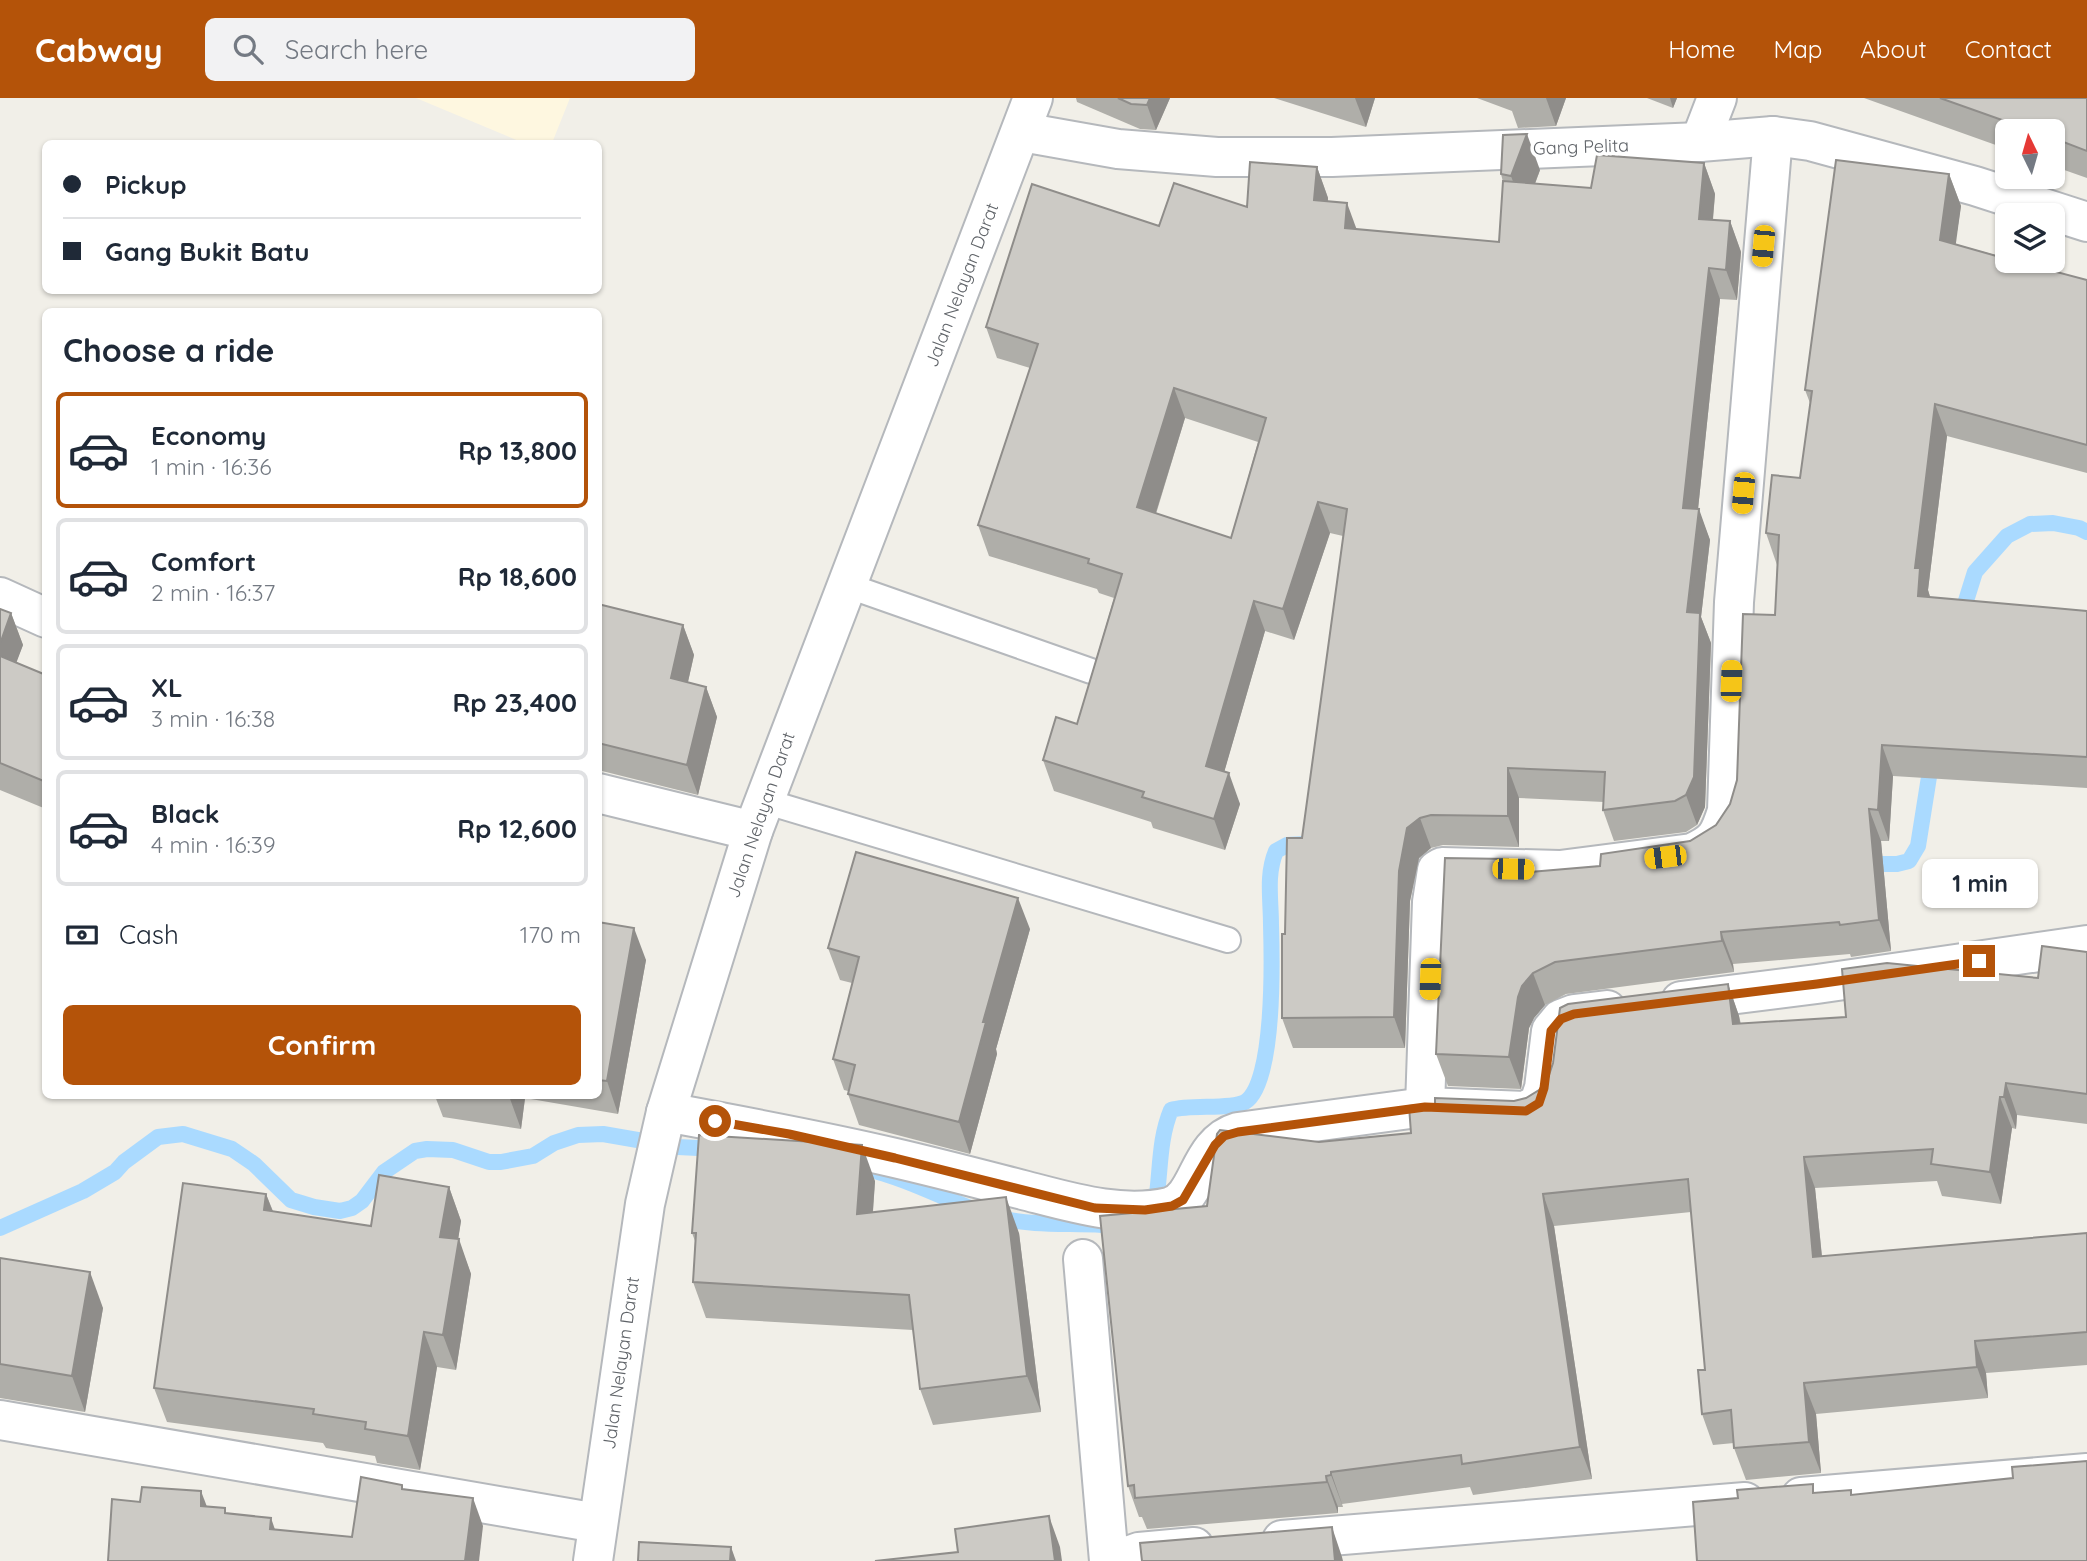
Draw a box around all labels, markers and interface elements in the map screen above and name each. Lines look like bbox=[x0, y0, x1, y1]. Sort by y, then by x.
search box bbox=[205, 18, 695, 81]
text: Cabway bbox=[35, 29, 163, 70]
icon: search bbox=[229, 30, 267, 68]
text: Search here bbox=[285, 33, 428, 66]
text: Home bbox=[1668, 34, 1735, 64]
text: Map bbox=[1773, 34, 1822, 64]
text: About bbox=[1860, 34, 1927, 64]
text: Contact bbox=[1965, 34, 2052, 64]
north arrow bbox=[1995, 119, 2065, 189]
map controls bbox=[1995, 119, 2065, 273]
street label: Gang Pelita bbox=[1533, 133, 1629, 160]
text: Pickup bbox=[105, 168, 187, 201]
street label: Jalan Nelayan Darat bbox=[920, 200, 1003, 370]
button: layers bbox=[1995, 203, 2065, 273]
car bbox=[1751, 224, 1776, 268]
text: Gang Bukit Batu bbox=[105, 235, 310, 268]
text: Choose a ride bbox=[63, 330, 275, 370]
icon: car bbox=[67, 419, 130, 482]
text: Economy bbox=[151, 419, 266, 452]
text: Rp 13,800 bbox=[458, 434, 577, 467]
text: 1 min · 16:36 bbox=[151, 452, 272, 481]
car bbox=[1731, 471, 1756, 515]
icon: car bbox=[67, 545, 130, 608]
text: Comfort bbox=[151, 545, 256, 578]
text: Rp 18,600 bbox=[458, 560, 577, 593]
text: 2 min · 16:37 bbox=[151, 578, 275, 607]
car bbox=[1720, 660, 1743, 702]
icon: car bbox=[67, 671, 130, 734]
text: XL bbox=[151, 671, 183, 704]
text: Rp 23,400 bbox=[452, 686, 577, 719]
text: 3 min · 16:38 bbox=[151, 704, 275, 733]
street label: Jalan Nelayan Darat bbox=[721, 729, 800, 901]
icon: car bbox=[67, 797, 130, 860]
text: Black bbox=[151, 797, 220, 830]
text: Rp 12,600 bbox=[457, 812, 577, 845]
text: 4 min · 16:39 bbox=[151, 830, 276, 859]
car bbox=[1643, 844, 1688, 870]
car bbox=[1492, 858, 1535, 880]
callout: 1 min bbox=[1921, 860, 2037, 908]
text: 1 min bbox=[1952, 869, 2008, 898]
icon: cash bbox=[63, 916, 101, 954]
text: Cash bbox=[119, 918, 179, 951]
text: 170 m bbox=[520, 920, 581, 949]
route end bbox=[1963, 945, 1995, 977]
car bbox=[1419, 958, 1442, 1000]
button: Confirm bbox=[63, 1005, 581, 1085]
route start bbox=[699, 1105, 731, 1137]
street label: Jalan Nelayan Darat bbox=[597, 1275, 644, 1451]

